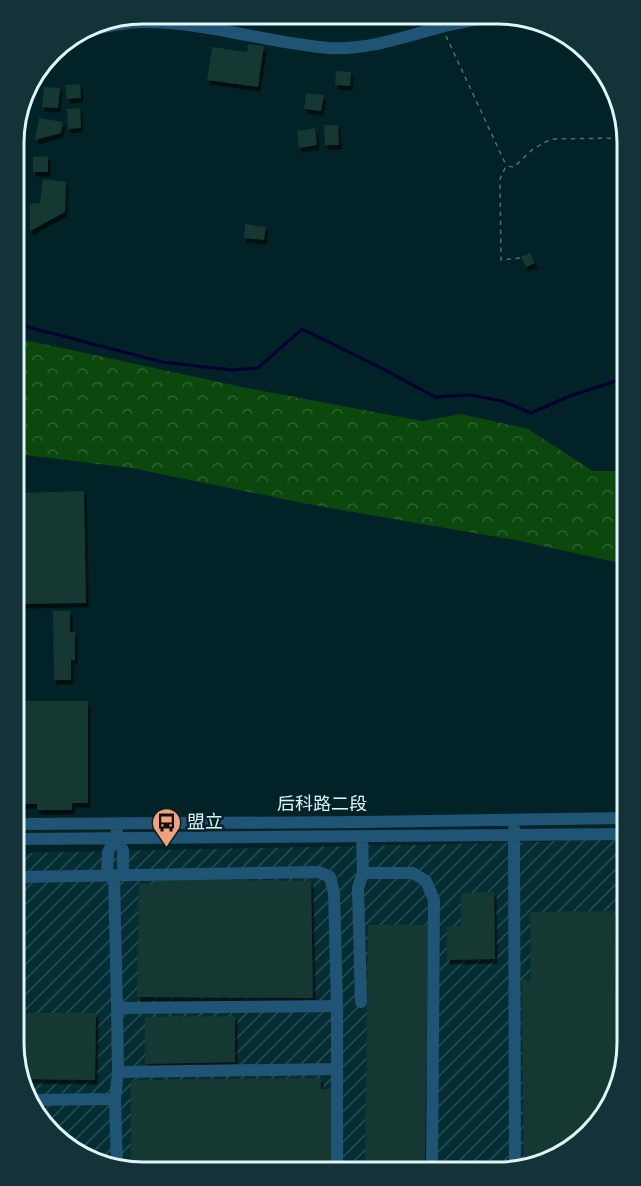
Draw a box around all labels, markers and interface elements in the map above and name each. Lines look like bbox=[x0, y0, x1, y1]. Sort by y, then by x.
street label: 后科路二段 bbox=[277, 793, 367, 815]
bus stop icon: 盟立 bbox=[150, 806, 182, 848]
place label: 盟立 bbox=[187, 811, 223, 833]

